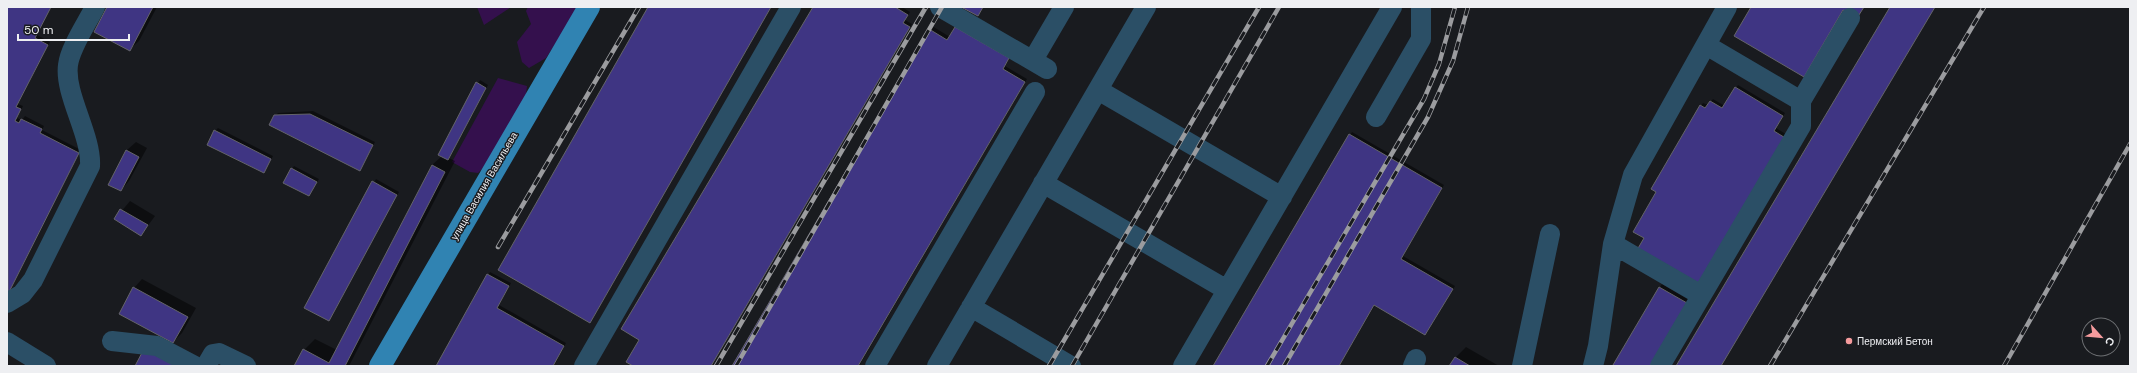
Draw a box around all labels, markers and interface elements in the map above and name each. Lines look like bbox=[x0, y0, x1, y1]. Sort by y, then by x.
scale bar bbox=[18, 16, 129, 42]
text: 50 m bbox=[24, 22, 53, 38]
street label: улица Василия Васильева bbox=[448, 129, 521, 242]
north arrow bbox=[2081, 317, 2121, 357]
place label: Пермский Бетон bbox=[1857, 335, 1933, 348]
text: С bbox=[2102, 335, 2118, 348]
marker: Пермский Бетон bbox=[1844, 336, 1854, 346]

